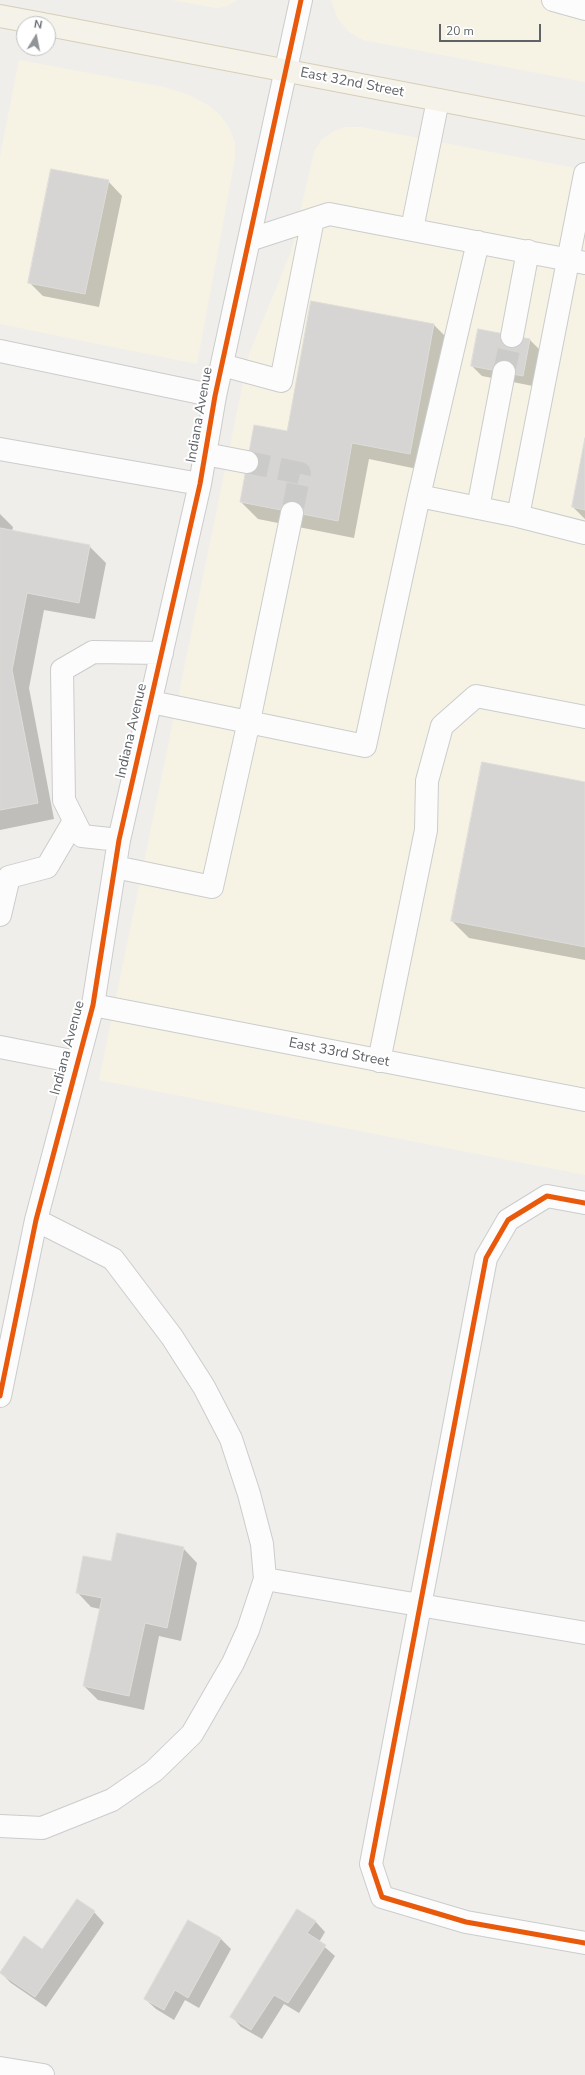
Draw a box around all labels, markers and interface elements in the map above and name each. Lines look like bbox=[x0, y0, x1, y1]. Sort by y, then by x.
north arrow bbox=[16, 16, 56, 56]
scale bar bbox=[441, 16, 543, 42]
text: N bbox=[33, 17, 43, 33]
text: 20 m bbox=[446, 23, 474, 39]
street label: East 32nd Street bbox=[299, 65, 405, 101]
street label: Indiana Avenue bbox=[183, 366, 217, 464]
street label: Indiana Avenue bbox=[113, 682, 151, 780]
street label: Indiana Avenue bbox=[47, 999, 89, 1097]
street label: East 33rd Street bbox=[287, 1035, 391, 1071]

